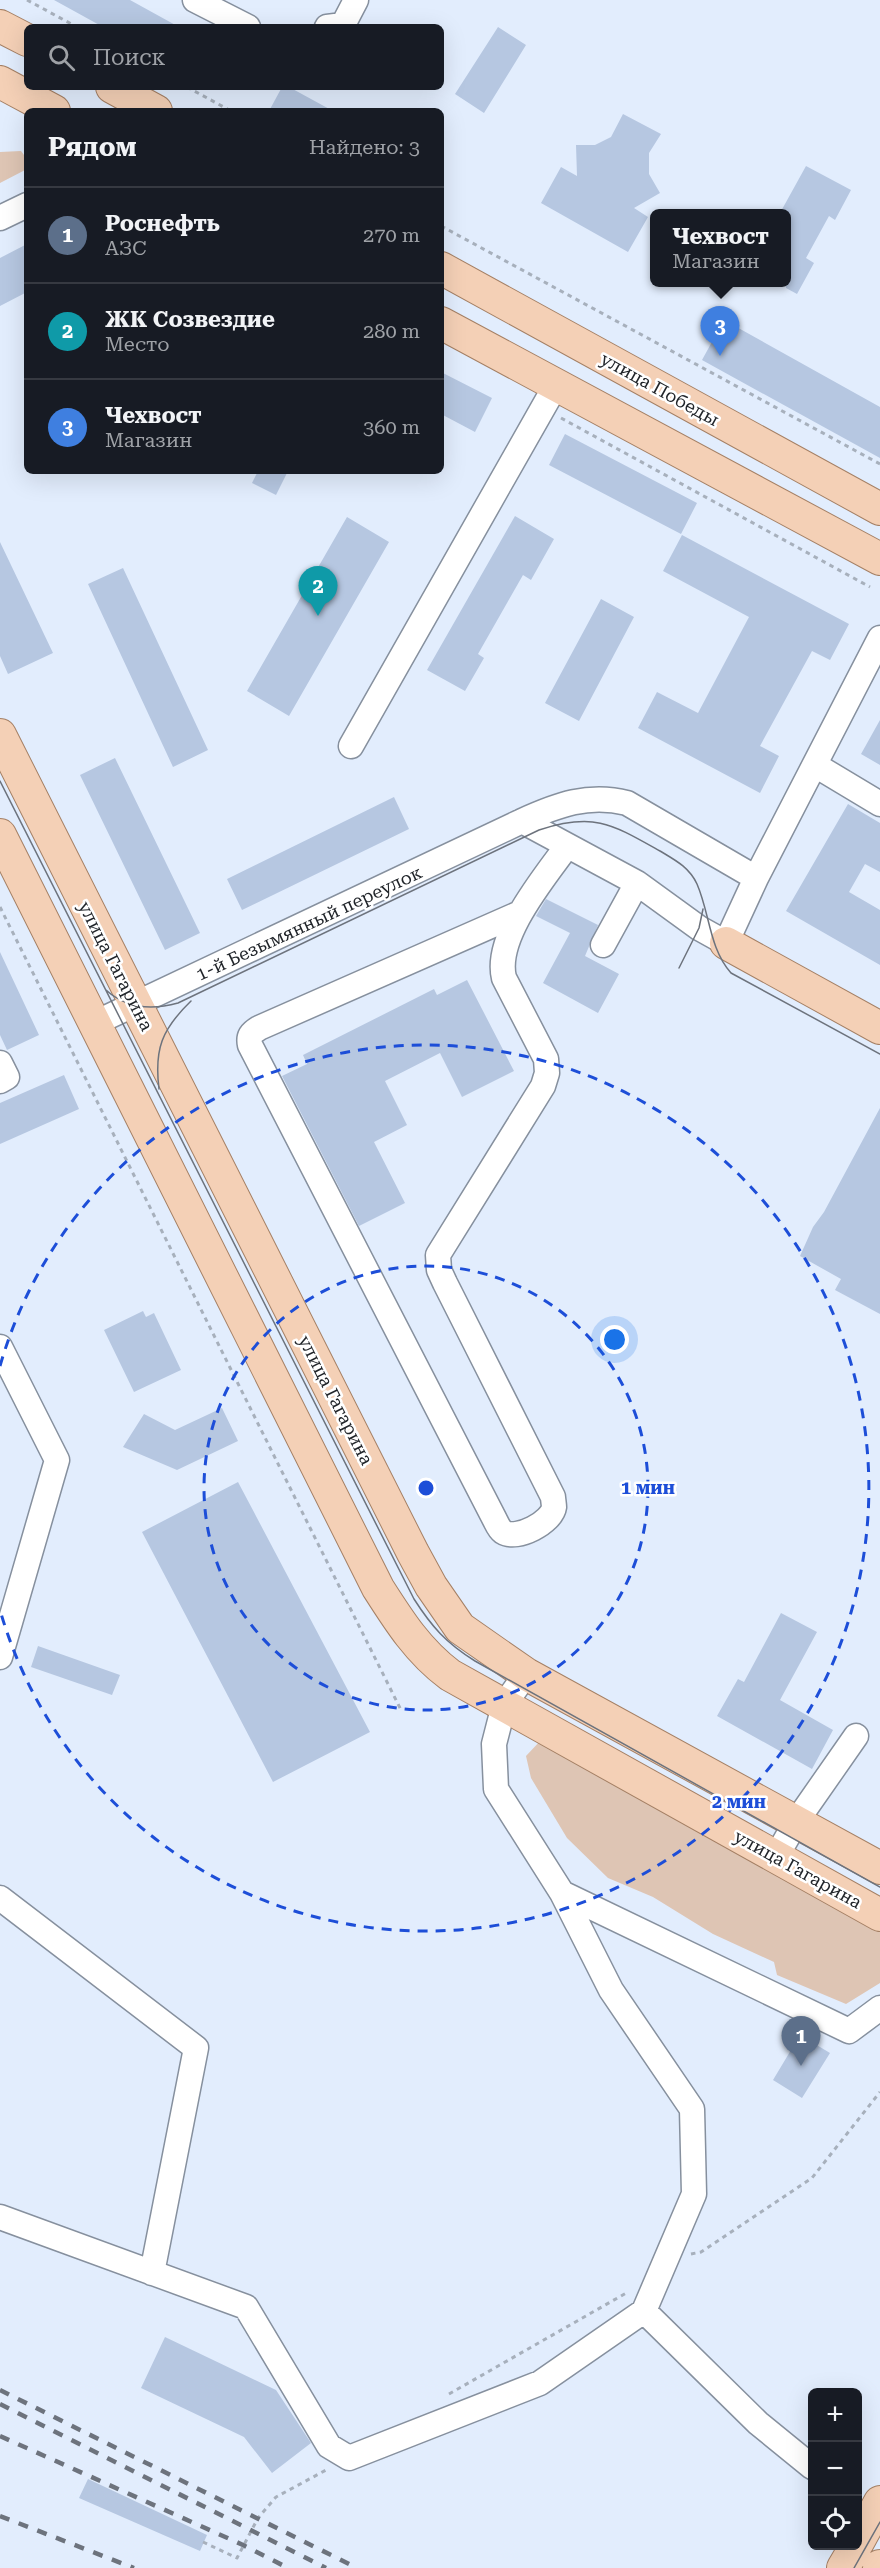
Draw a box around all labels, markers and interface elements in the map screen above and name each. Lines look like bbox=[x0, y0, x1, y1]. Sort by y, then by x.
search box bbox=[24, 24, 444, 90]
icon: search bbox=[45, 41, 78, 74]
text: Поиск bbox=[93, 45, 165, 70]
text: Рядом bbox=[48, 132, 137, 162]
text: Найдено: 3 bbox=[309, 135, 420, 159]
popup bbox=[650, 209, 791, 287]
text: Роснефть bbox=[105, 211, 220, 236]
text: 1 bbox=[62, 223, 73, 247]
text: 270 m bbox=[363, 223, 420, 247]
text: Чехвост bbox=[672, 224, 769, 249]
text: АЗС bbox=[105, 236, 147, 260]
text: Магазин bbox=[672, 249, 759, 273]
pin: 3 bbox=[700, 306, 740, 356]
text: ЖК Созвездие bbox=[105, 307, 275, 332]
text: 2 bbox=[62, 319, 73, 343]
text: 280 m bbox=[363, 319, 420, 343]
text: Место bbox=[105, 332, 170, 356]
street label: улица Победы bbox=[597, 348, 723, 430]
text: Чехвост bbox=[105, 403, 202, 428]
text: 3 bbox=[62, 415, 73, 439]
text: 360 m bbox=[363, 415, 420, 439]
text: Магазин bbox=[105, 428, 192, 452]
pin: 2 bbox=[298, 566, 338, 616]
street label: 1-й Безымянный переулок bbox=[193, 861, 425, 985]
street label: улица Гагарина bbox=[74, 898, 158, 1034]
your location bbox=[600, 1325, 629, 1354]
street label: улица Гагарина bbox=[294, 1332, 378, 1468]
text: 1 мин bbox=[621, 1477, 675, 1498]
centre of rings bbox=[416, 1478, 436, 1498]
text: 2 мин bbox=[712, 1791, 766, 1812]
street label: улица Гагарина bbox=[731, 1825, 866, 1913]
pin: 1 bbox=[782, 2016, 820, 2066]
map controls bbox=[808, 2388, 862, 2550]
button: + bbox=[808, 2388, 862, 2442]
button: − bbox=[808, 2442, 862, 2496]
button: locate bbox=[808, 2496, 862, 2550]

